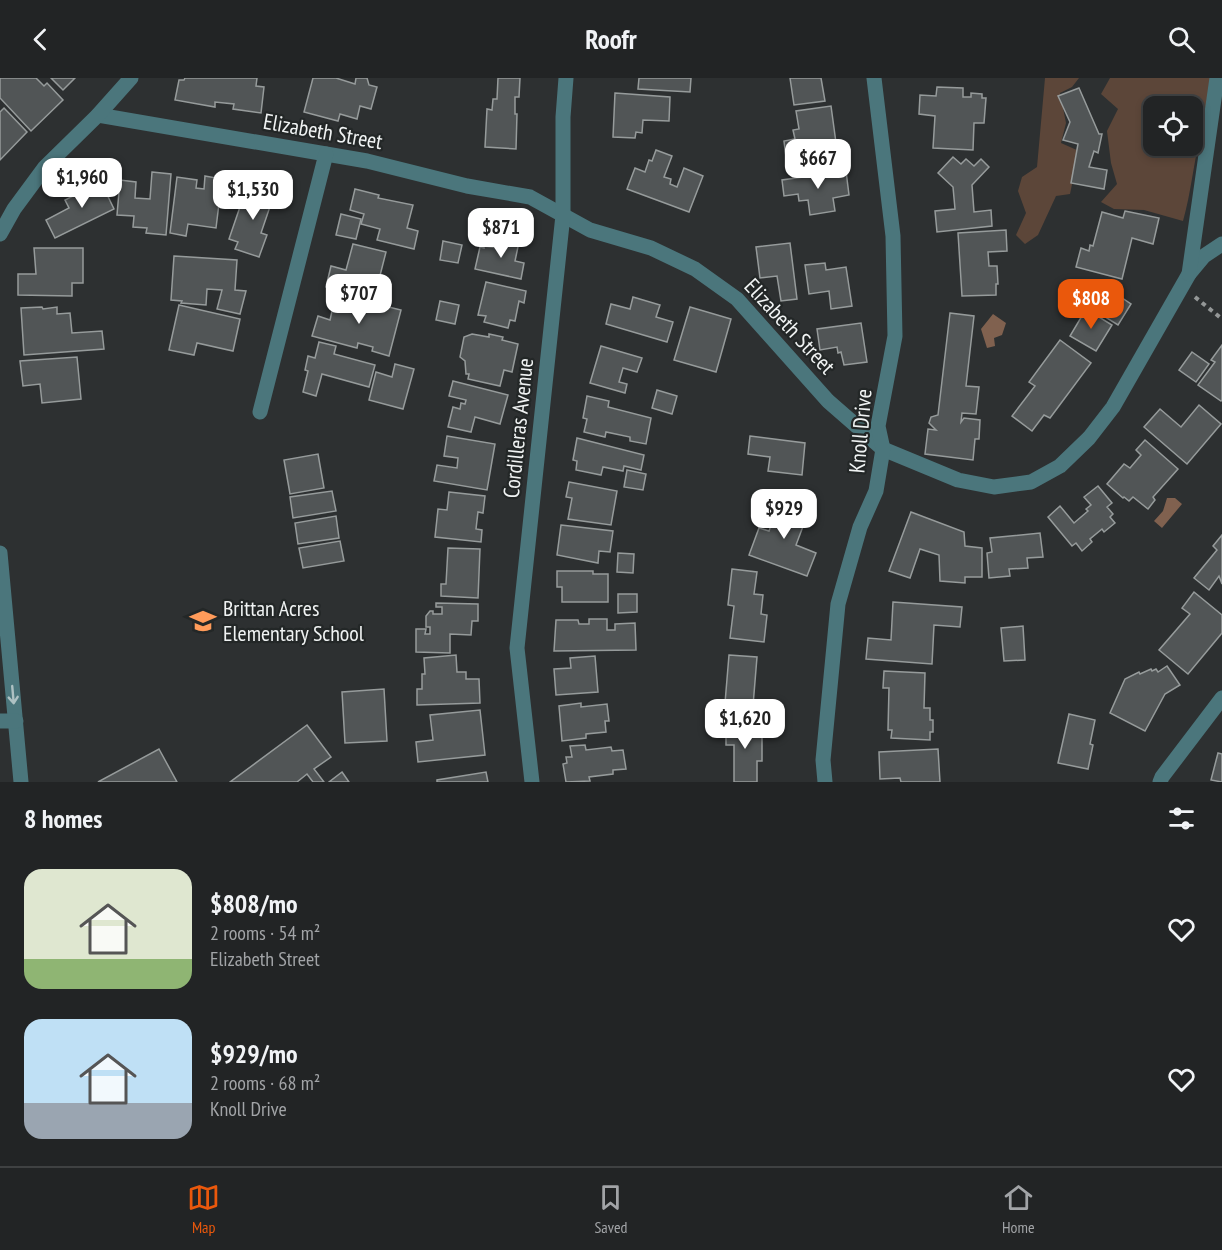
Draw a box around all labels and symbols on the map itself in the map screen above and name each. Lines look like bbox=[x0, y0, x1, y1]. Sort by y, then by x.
street label: Elizabeth Street bbox=[261, 107, 385, 155]
pin: $667 bbox=[782, 139, 854, 190]
pin: $1,960 bbox=[33, 158, 131, 209]
pin: $1,530 bbox=[204, 170, 302, 221]
pin: $871 bbox=[465, 208, 537, 259]
street label: Elizabeth Street bbox=[739, 272, 841, 380]
pin: $707 bbox=[323, 274, 395, 325]
pin: $808 bbox=[1055, 279, 1127, 330]
street label: Cordilleras Avenue bbox=[497, 357, 539, 499]
street label: Knoll Drive bbox=[842, 388, 878, 474]
pin: $929 bbox=[748, 489, 820, 540]
place label: Brittan Acres Elementary School bbox=[223, 594, 365, 647]
school or university icon: Brittan Acres Elementary School bbox=[188, 606, 218, 636]
one-way arrow bbox=[8, 685, 19, 705]
pin: $1,620 bbox=[696, 699, 794, 750]

